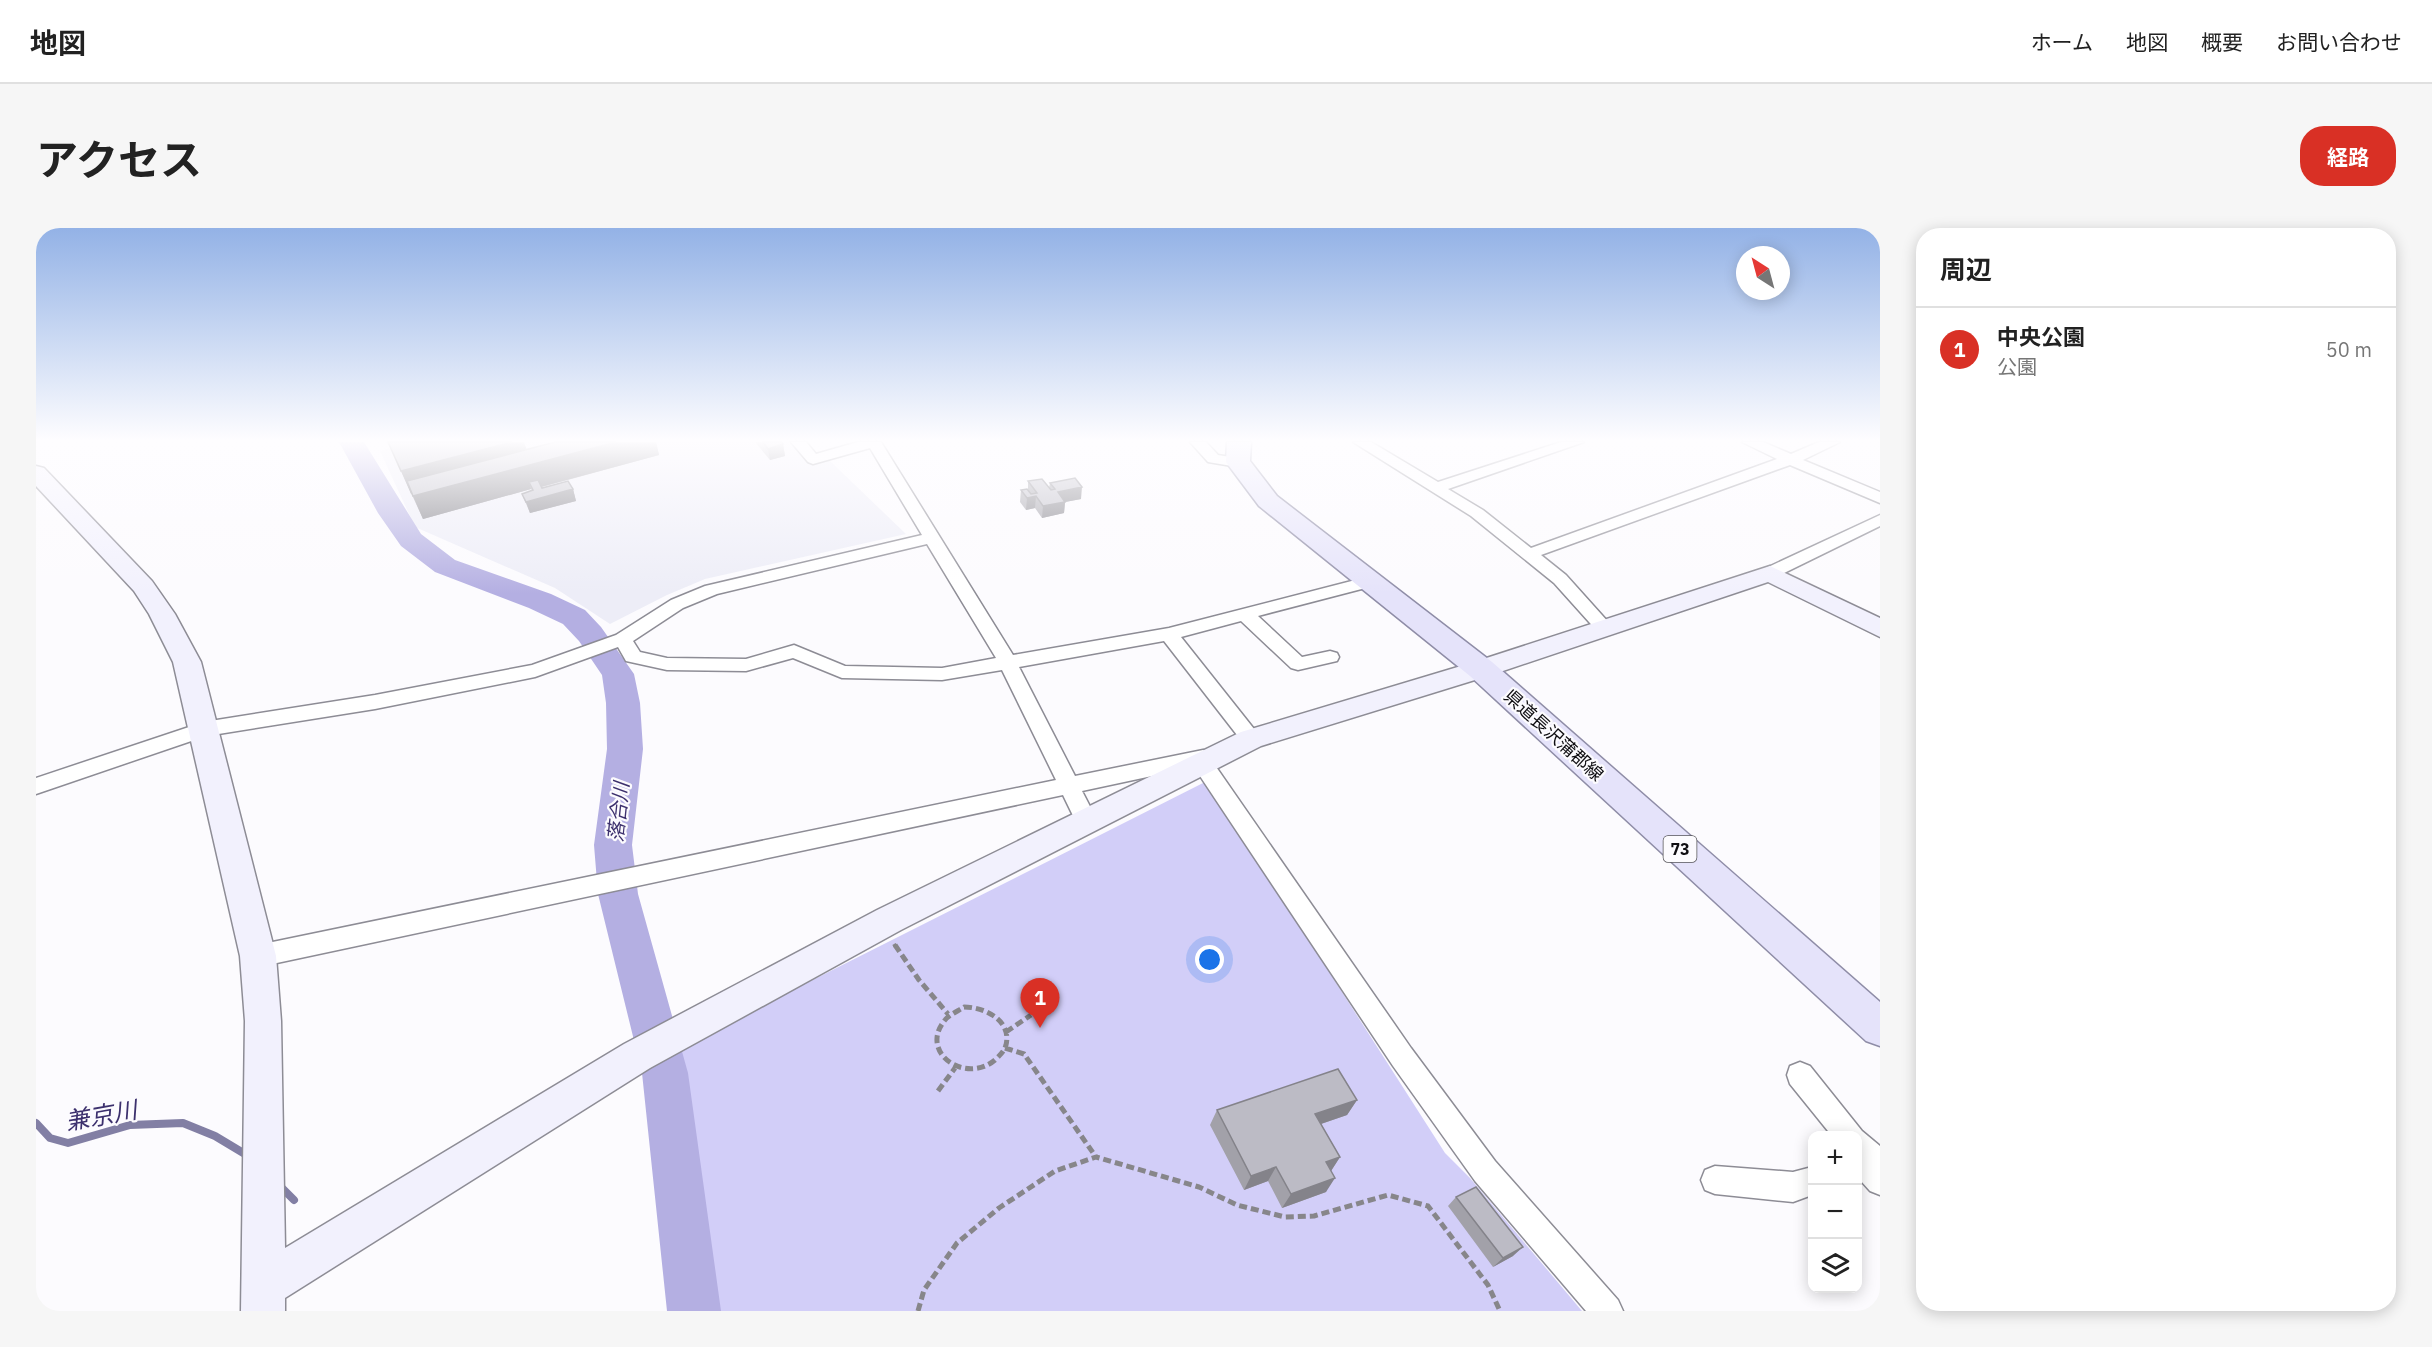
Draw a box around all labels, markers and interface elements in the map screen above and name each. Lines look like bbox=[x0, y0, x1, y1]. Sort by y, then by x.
text: 地図 bbox=[30, 24, 86, 61]
text: ホーム bbox=[2031, 28, 2093, 56]
text: 地図 bbox=[2126, 28, 2168, 56]
text: 概要 bbox=[2201, 28, 2243, 56]
text: お問い合わせ bbox=[2276, 28, 2402, 56]
button: 経路 bbox=[2300, 126, 2396, 186]
text: アクセス bbox=[36, 132, 202, 187]
north arrow bbox=[1736, 246, 1790, 300]
text: 周辺 bbox=[1940, 252, 1992, 286]
text: 中央公園 bbox=[1997, 322, 2085, 351]
text: 1 bbox=[1954, 336, 1966, 363]
text: 50 m bbox=[2326, 336, 2372, 363]
text: 公園 bbox=[1997, 353, 2037, 380]
street label: 県道長沢蒲郡線 bbox=[1499, 684, 1609, 786]
water label: 落合川 bbox=[601, 779, 635, 843]
road number: 73 bbox=[1664, 836, 1696, 862]
your location bbox=[1195, 945, 1224, 974]
pin: 1 bbox=[1020, 978, 1060, 1028]
water label: 兼京川 bbox=[63, 1092, 142, 1137]
map controls bbox=[1808, 1131, 1862, 1293]
button: + bbox=[1808, 1131, 1862, 1185]
button: − bbox=[1808, 1185, 1862, 1239]
button: layers bbox=[1808, 1239, 1862, 1293]

